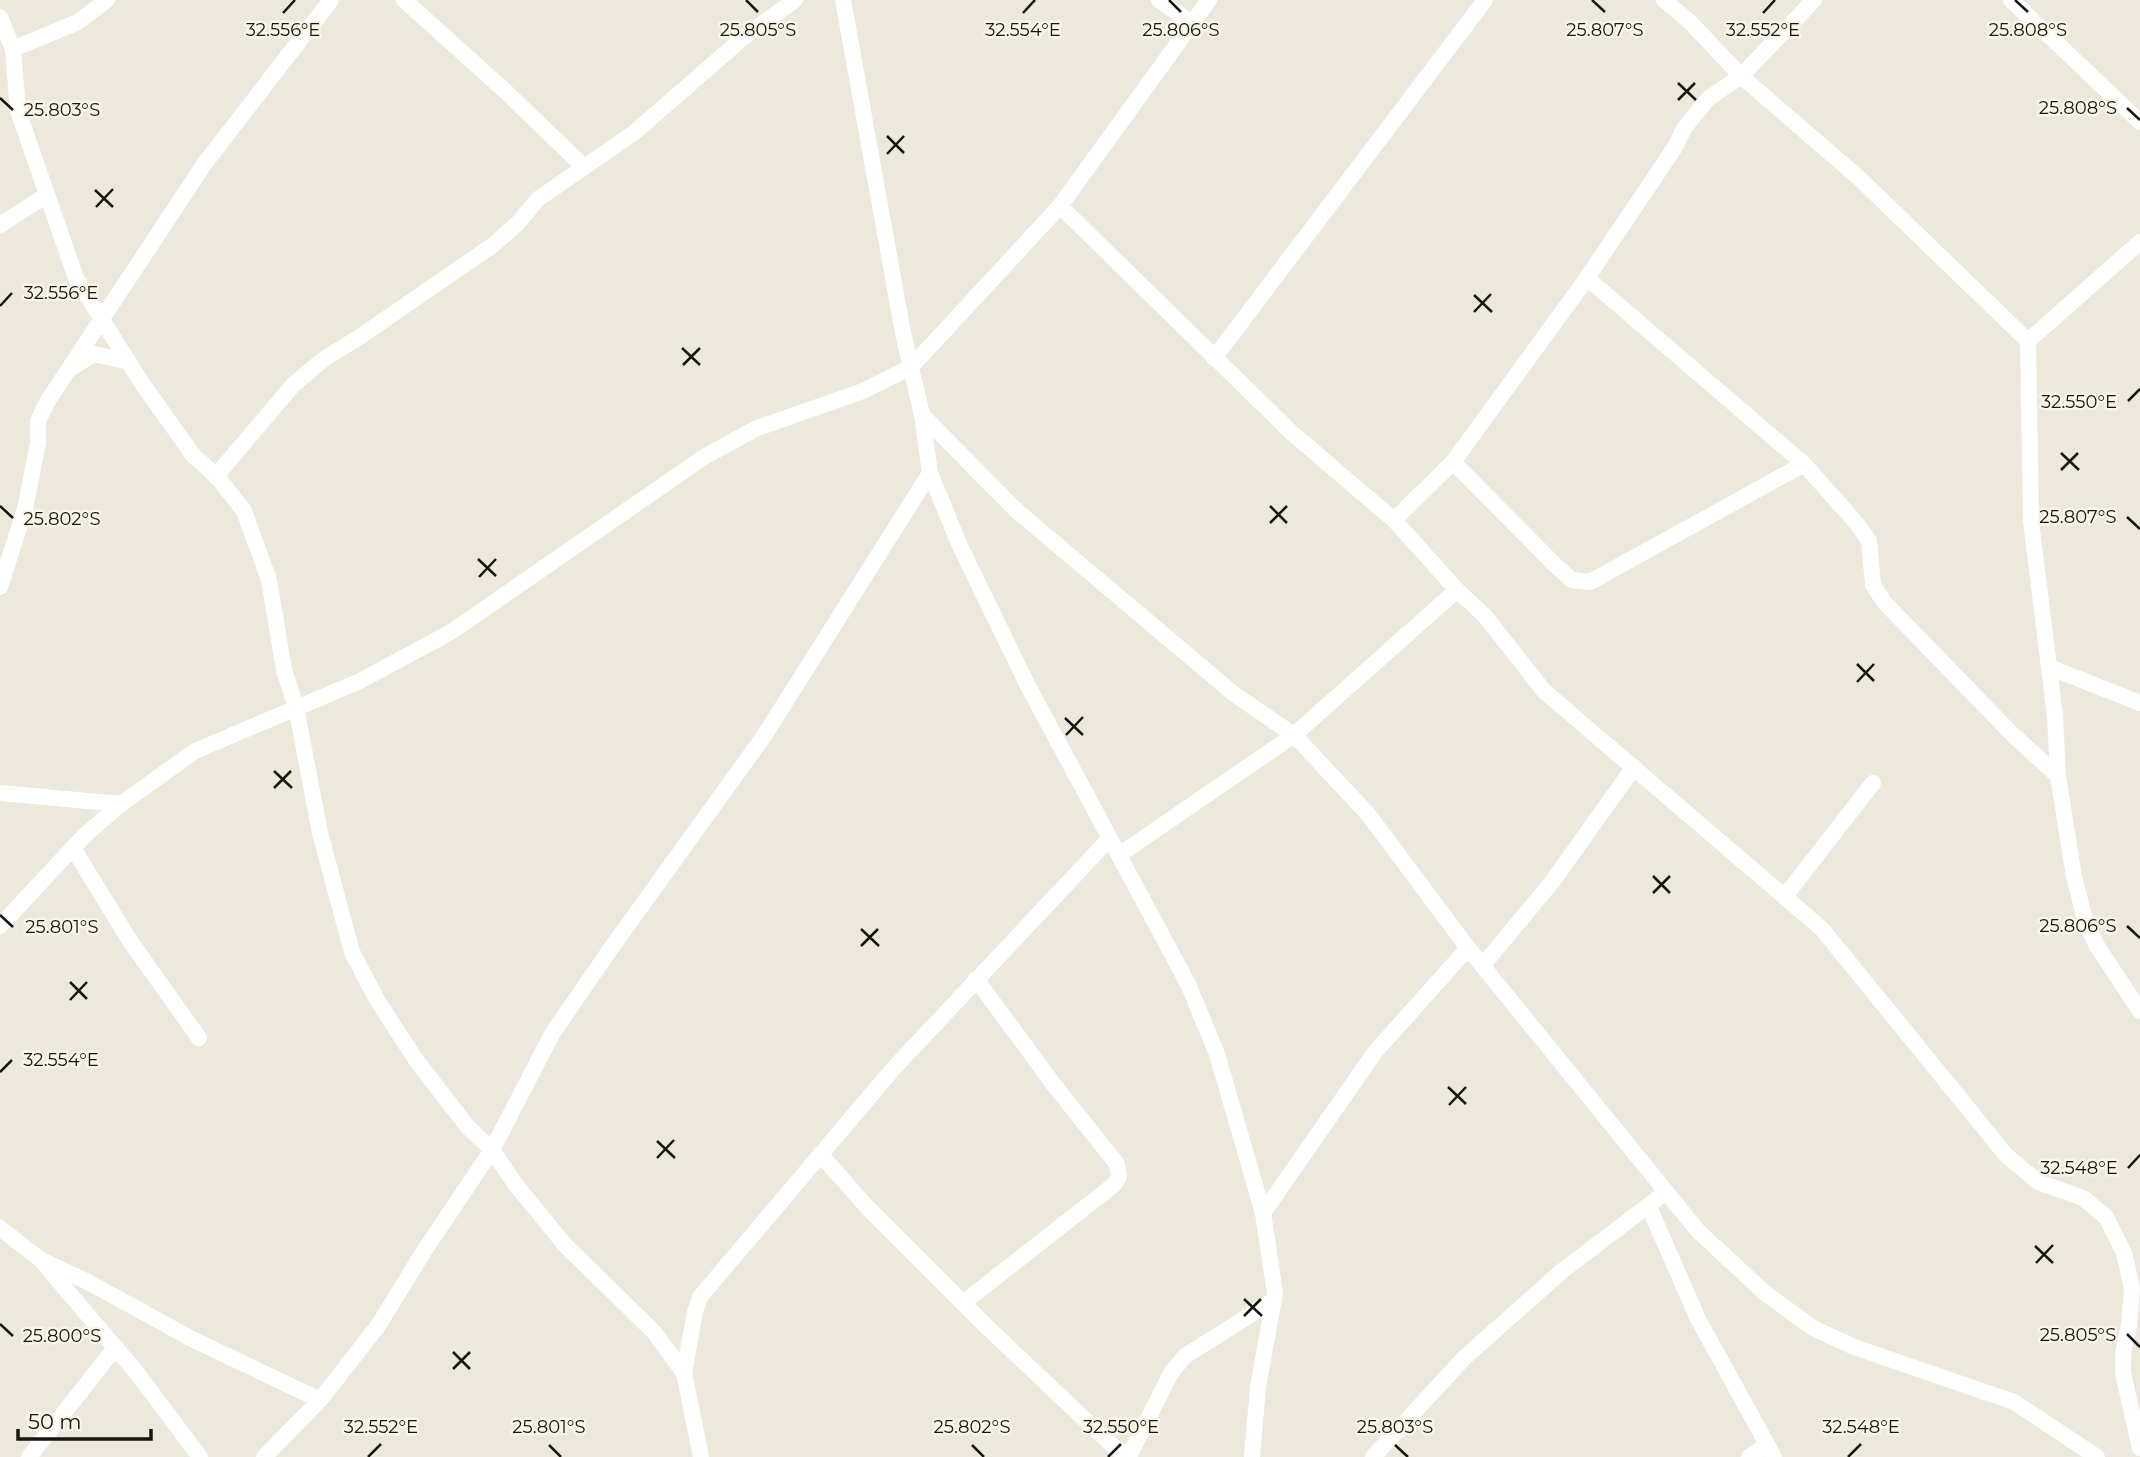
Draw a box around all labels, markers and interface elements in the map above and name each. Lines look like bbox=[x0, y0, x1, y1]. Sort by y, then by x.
text: 32.556°E bbox=[246, 19, 320, 41]
text: 25.805°S bbox=[720, 19, 796, 41]
text: 32.554°E bbox=[985, 19, 1061, 41]
text: 25.806°S bbox=[1142, 19, 1220, 41]
text: 25.807°S bbox=[1566, 19, 1644, 41]
text: 32.552°E bbox=[1726, 19, 1800, 41]
text: 25.808°S bbox=[1989, 19, 2067, 41]
text: 25.808°S bbox=[2039, 97, 2117, 119]
text: 25.803°S bbox=[24, 99, 100, 121]
text: 32.556°E bbox=[24, 282, 98, 304]
text: 32.550°E bbox=[2041, 391, 2117, 413]
text: 25.807°S bbox=[2039, 506, 2117, 528]
text: 25.802°S bbox=[23, 508, 101, 530]
text: 25.806°S bbox=[2039, 915, 2117, 937]
text: 25.801°S bbox=[25, 916, 99, 938]
text: 32.554°E bbox=[23, 1049, 99, 1071]
text: 32.548°E bbox=[2040, 1157, 2118, 1179]
text: 25.805°S bbox=[2040, 1324, 2116, 1346]
text: 25.800°S bbox=[23, 1325, 101, 1347]
scale bar bbox=[18, 1398, 150, 1442]
text: 50 m bbox=[28, 1409, 82, 1434]
text: 32.552°E bbox=[344, 1416, 418, 1438]
text: 25.801°S bbox=[512, 1416, 586, 1438]
text: 25.802°S bbox=[933, 1416, 1011, 1438]
text: 32.550°E bbox=[1083, 1416, 1159, 1438]
text: 25.803°S bbox=[1357, 1416, 1433, 1438]
text: 32.548°E bbox=[1822, 1416, 1900, 1438]

